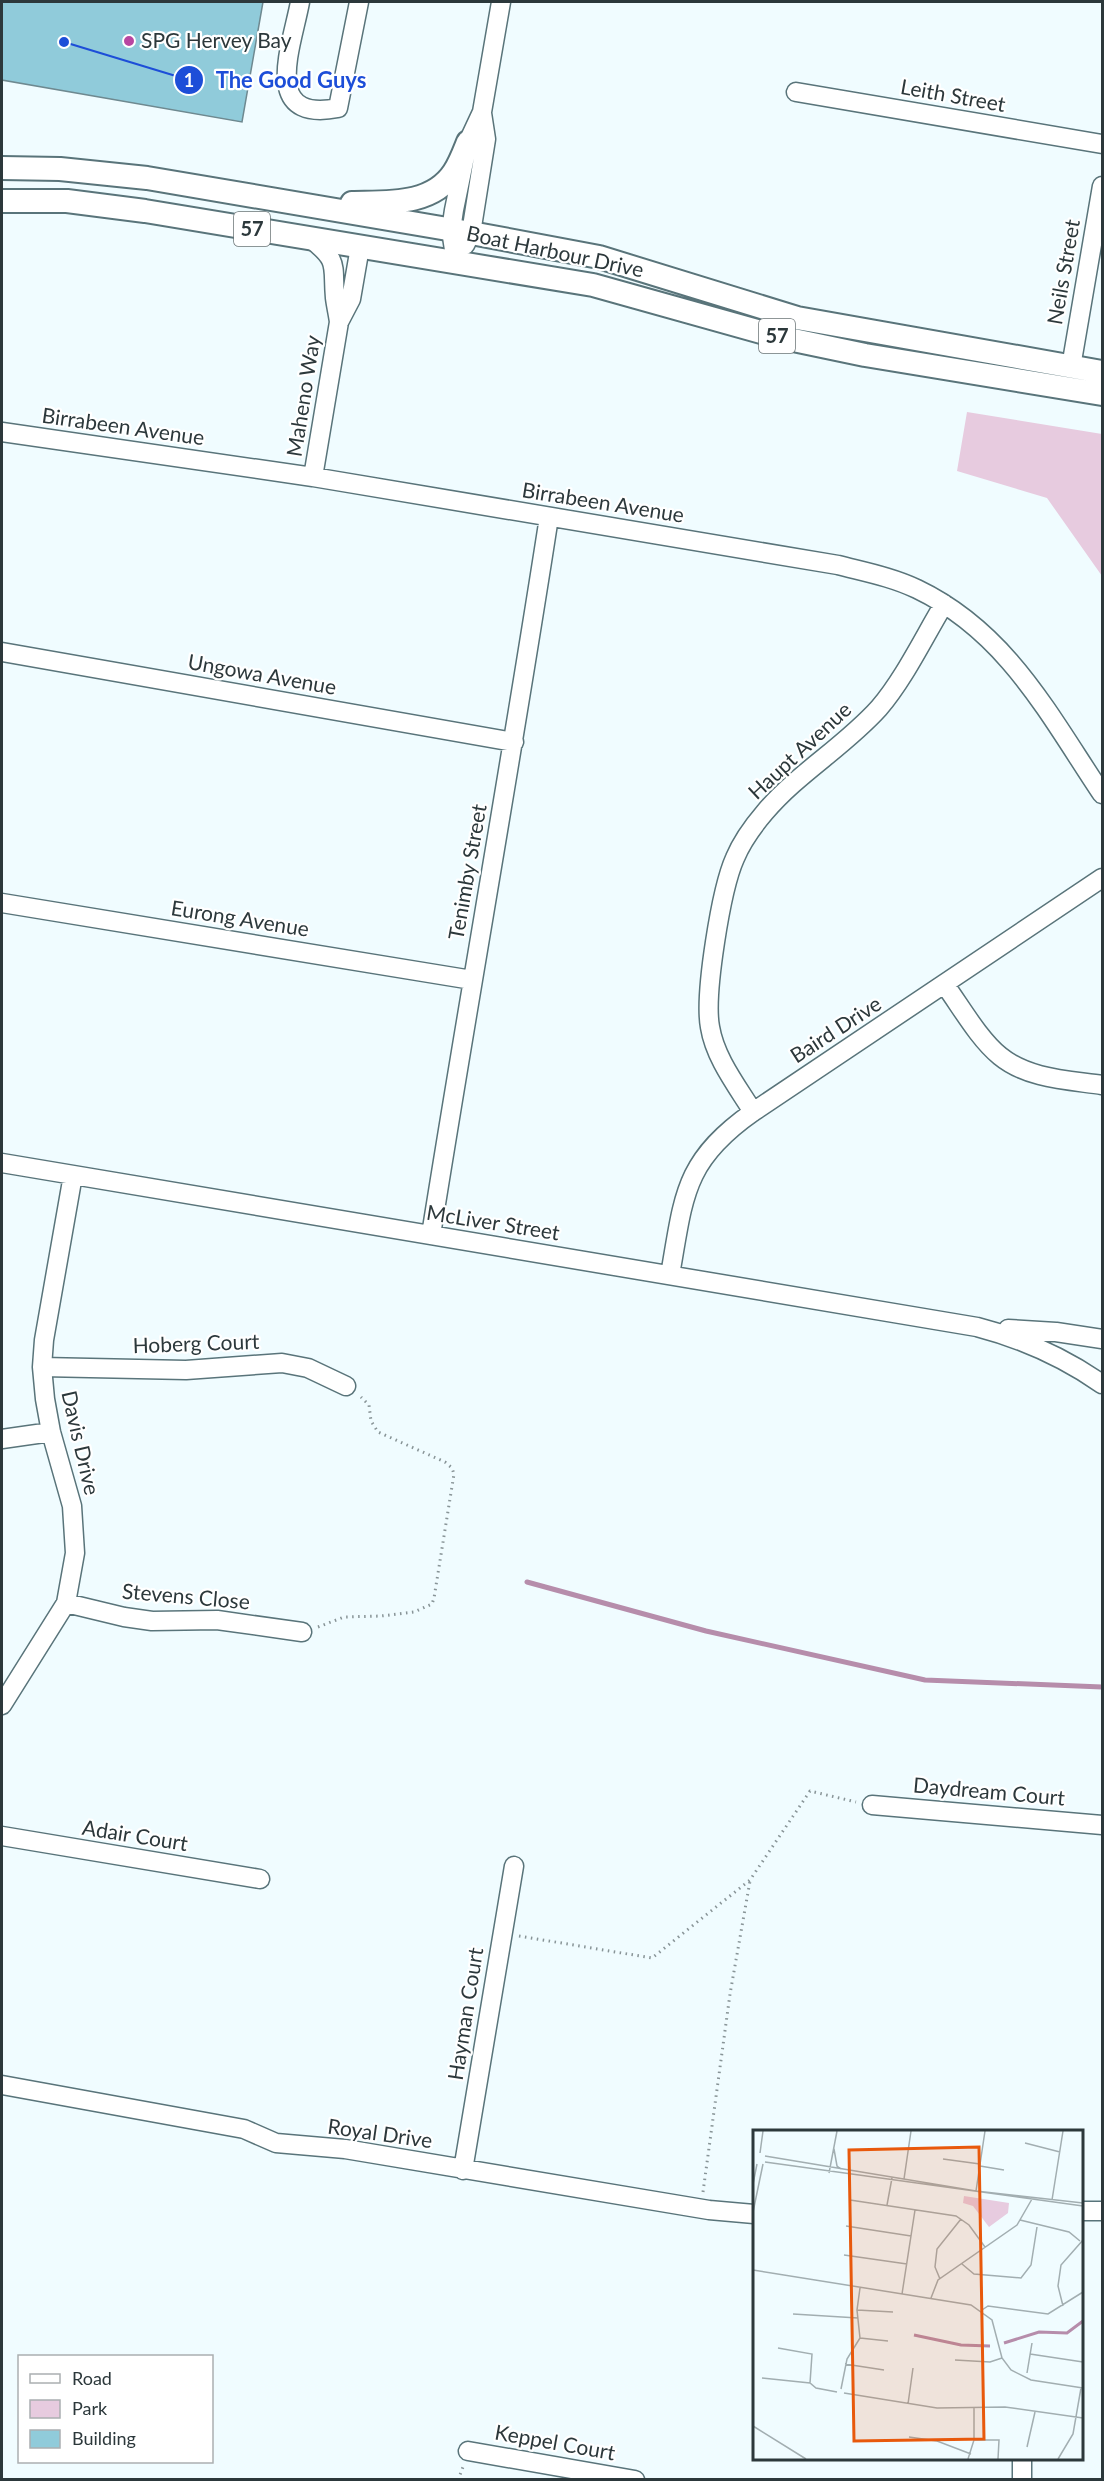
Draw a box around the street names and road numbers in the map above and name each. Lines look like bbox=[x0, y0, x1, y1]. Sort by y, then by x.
street label: Leith Street bbox=[899, 73, 1008, 116]
road number: 57 bbox=[234, 212, 270, 246]
street label: Neils Street bbox=[1041, 217, 1084, 326]
street label: Boat Harbour Drive bbox=[465, 220, 646, 282]
road number: 57 bbox=[759, 319, 795, 353]
street label: Maheno Way bbox=[281, 333, 324, 458]
street label: Birrabeen Avenue bbox=[40, 402, 206, 449]
street label: Birrabeen Avenue bbox=[520, 476, 686, 527]
street label: Ungowa Avenue bbox=[186, 648, 338, 699]
street label: Haupt Avenue bbox=[742, 696, 855, 804]
street label: Tenimby Street bbox=[442, 801, 491, 942]
street label: Eurong Avenue bbox=[169, 894, 311, 941]
street label: Baird Drive bbox=[785, 990, 885, 1067]
street label: McLiver Street bbox=[425, 1199, 562, 1244]
street label: Hoberg Court bbox=[132, 1328, 260, 1357]
street label: Davis Drive bbox=[57, 1388, 106, 1497]
street label: Stevens Close bbox=[121, 1577, 251, 1614]
street label: Daydream Court bbox=[912, 1771, 1066, 1810]
street label: Adair Court bbox=[81, 1814, 190, 1855]
street label: Hayman Court bbox=[442, 1945, 487, 2082]
street label: Royal Drive bbox=[326, 2113, 434, 2152]
street label: Keppel Court bbox=[493, 2419, 618, 2464]

